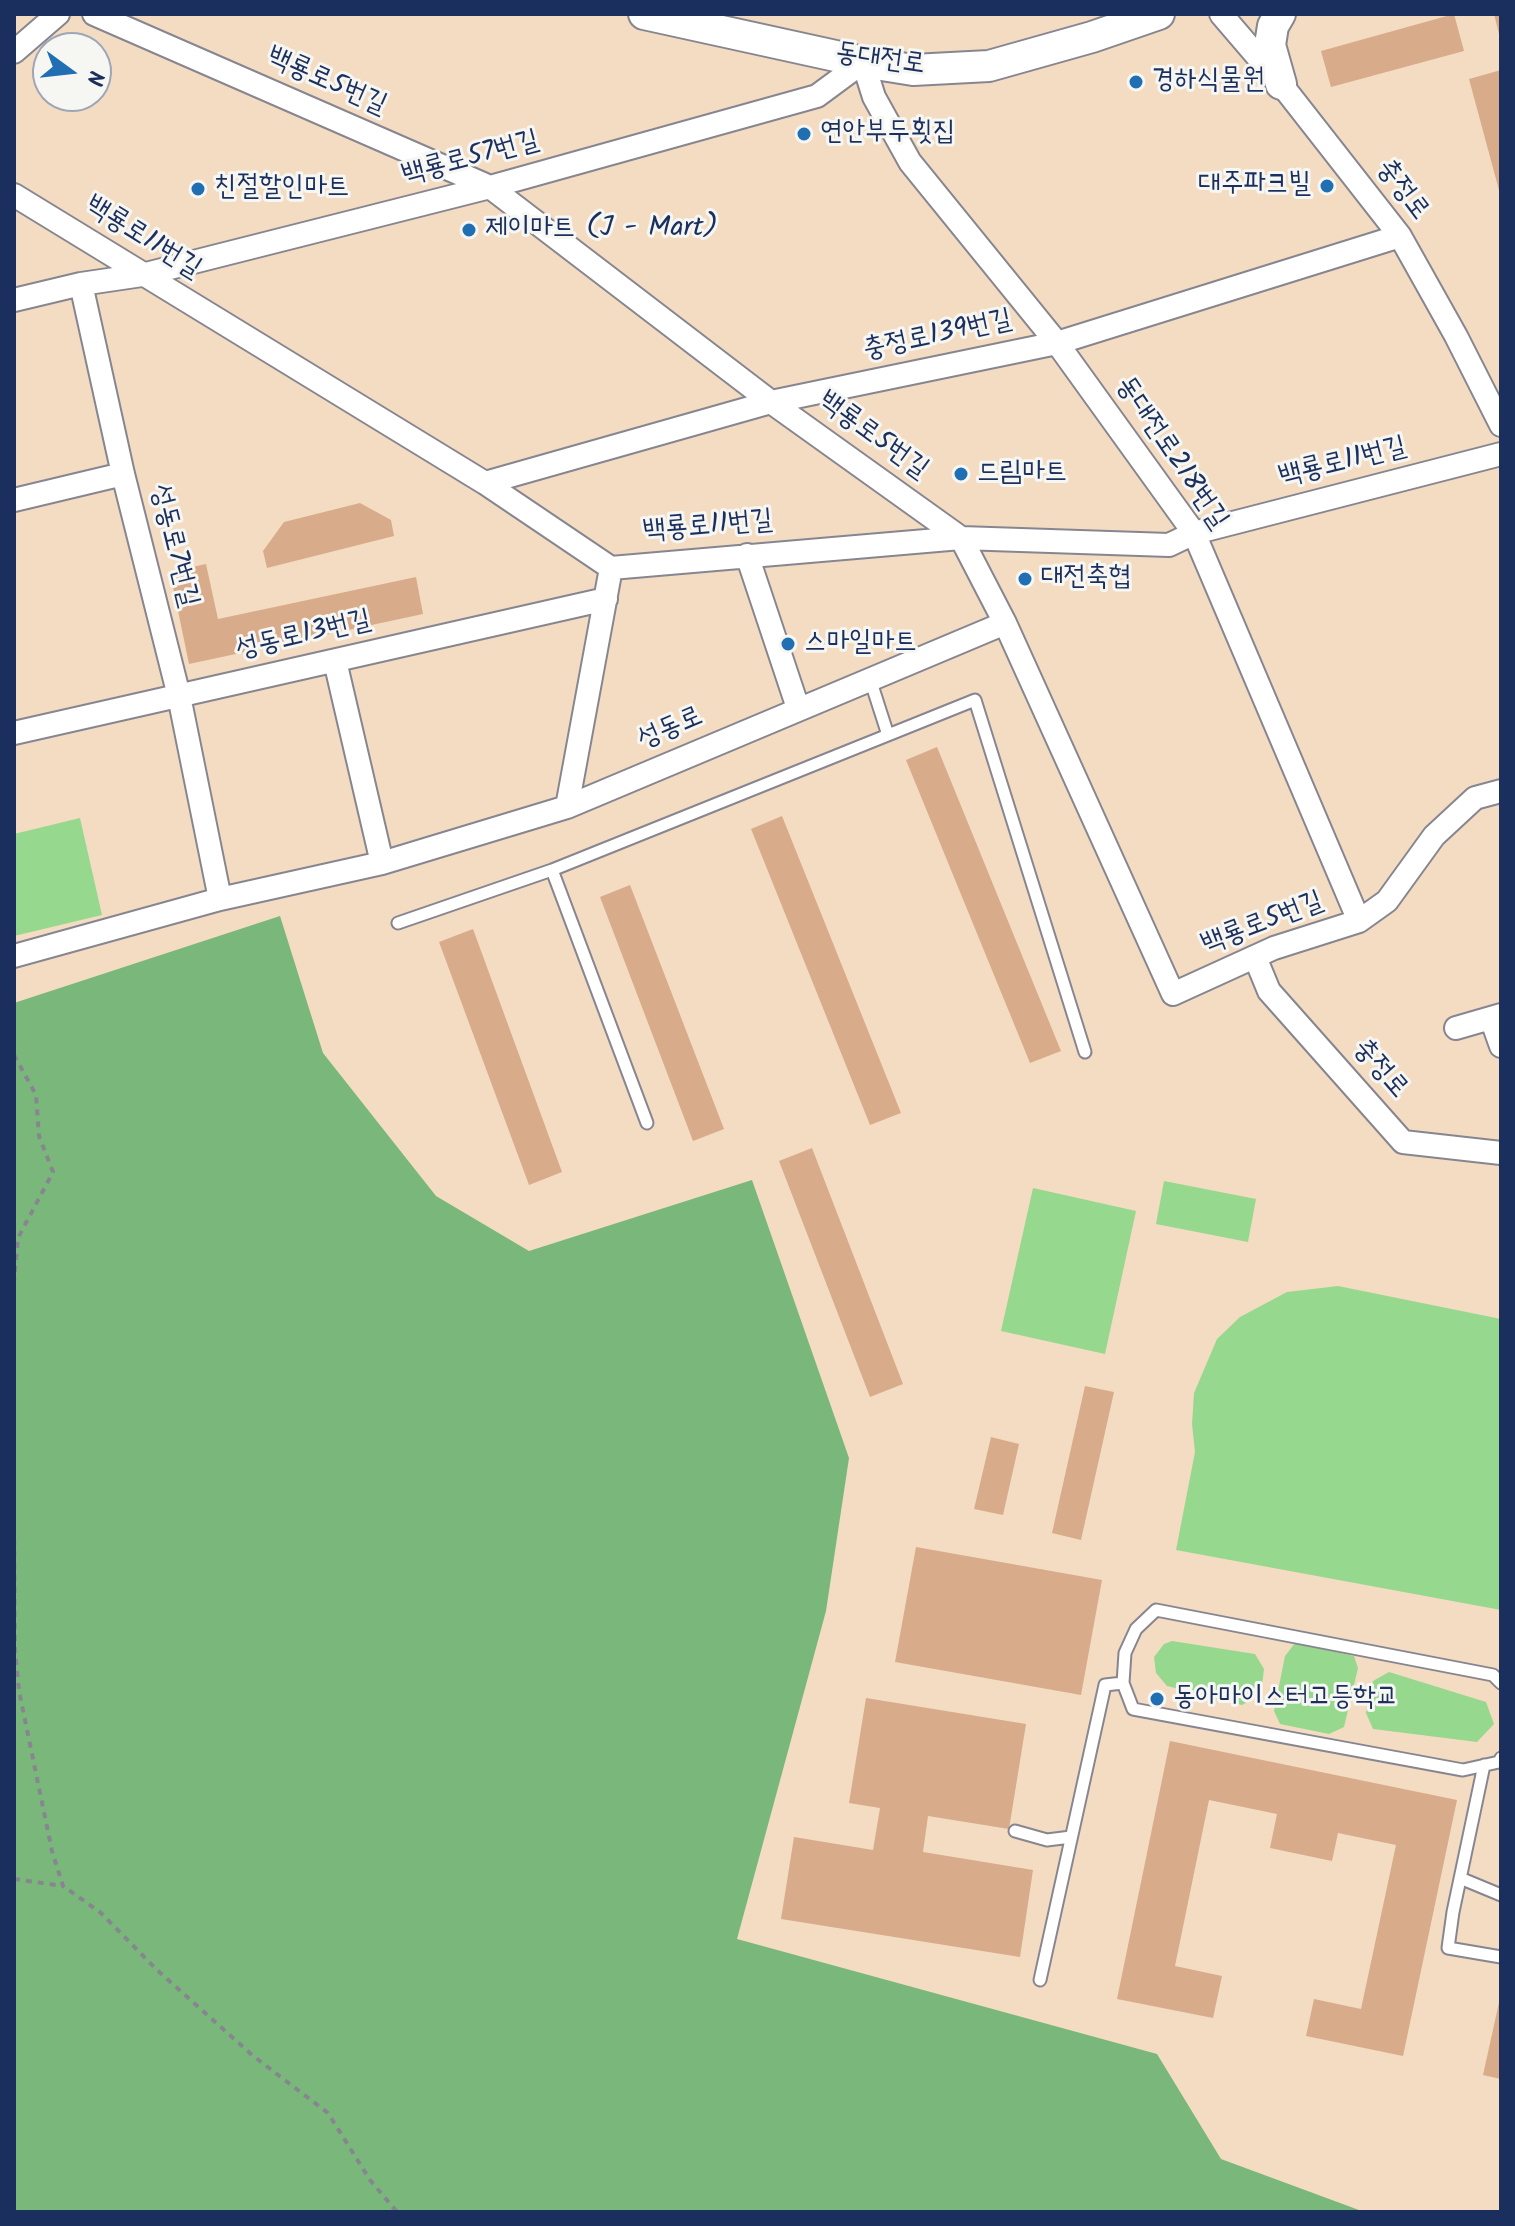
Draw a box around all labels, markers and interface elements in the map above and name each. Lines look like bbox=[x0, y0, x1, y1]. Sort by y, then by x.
north arrow bbox=[32, 32, 112, 112]
street label: 동대전로 bbox=[833, 38, 927, 84]
street label: 백룡로5번길 bbox=[261, 42, 391, 124]
place label: 경하식물원 bbox=[1152, 65, 1265, 99]
text: N bbox=[75, 67, 112, 89]
marker: 경하식물원 bbox=[1127, 73, 1145, 91]
place label: 연안부두횟집 bbox=[820, 117, 955, 151]
marker: 연안부두횟집 bbox=[795, 125, 813, 143]
street label: 백룡로57번길 bbox=[399, 126, 543, 194]
street label: 충정로 bbox=[1367, 154, 1435, 228]
place label: 대주파크빌 bbox=[1198, 169, 1311, 203]
place label: 친절할인마트 bbox=[214, 172, 349, 206]
marker: 대주파크빌 bbox=[1318, 177, 1336, 195]
marker: 친절할인마트 bbox=[189, 180, 207, 198]
street label: 백룡로11번길 bbox=[78, 190, 206, 288]
place label: 제이마트 (J - Mart) bbox=[485, 213, 718, 247]
marker: 제이마트 (J - Mart) bbox=[460, 221, 478, 239]
street label: 충정로139번길 bbox=[861, 305, 1015, 369]
street label: 동대전로218번길 bbox=[1107, 371, 1233, 537]
street label: 백룡로5번길 bbox=[810, 386, 934, 488]
street label: 백룡로11번길 bbox=[1276, 432, 1410, 496]
place label: 드림마트 bbox=[977, 457, 1067, 491]
marker: 드림마트 bbox=[952, 465, 970, 483]
street label: 성동로7번길 bbox=[141, 481, 203, 611]
street label: 백룡로11번길 bbox=[642, 506, 774, 550]
place label: 대전축협 bbox=[1041, 562, 1131, 596]
marker: 대전축협 bbox=[1016, 570, 1034, 588]
street label: 성동로13번길 bbox=[233, 605, 375, 669]
place label: 스마일마트 bbox=[804, 627, 917, 661]
marker: 스마일마트 bbox=[779, 635, 797, 653]
street label: 성동로 bbox=[633, 701, 709, 759]
street label: 백룡로5번길 bbox=[1197, 886, 1329, 964]
street label: 충정로 bbox=[1344, 1033, 1414, 1107]
place label: 동아마이스터고등학교 bbox=[1173, 1682, 1398, 1716]
marker: 동아마이스터고등학교 bbox=[1148, 1690, 1166, 1708]

